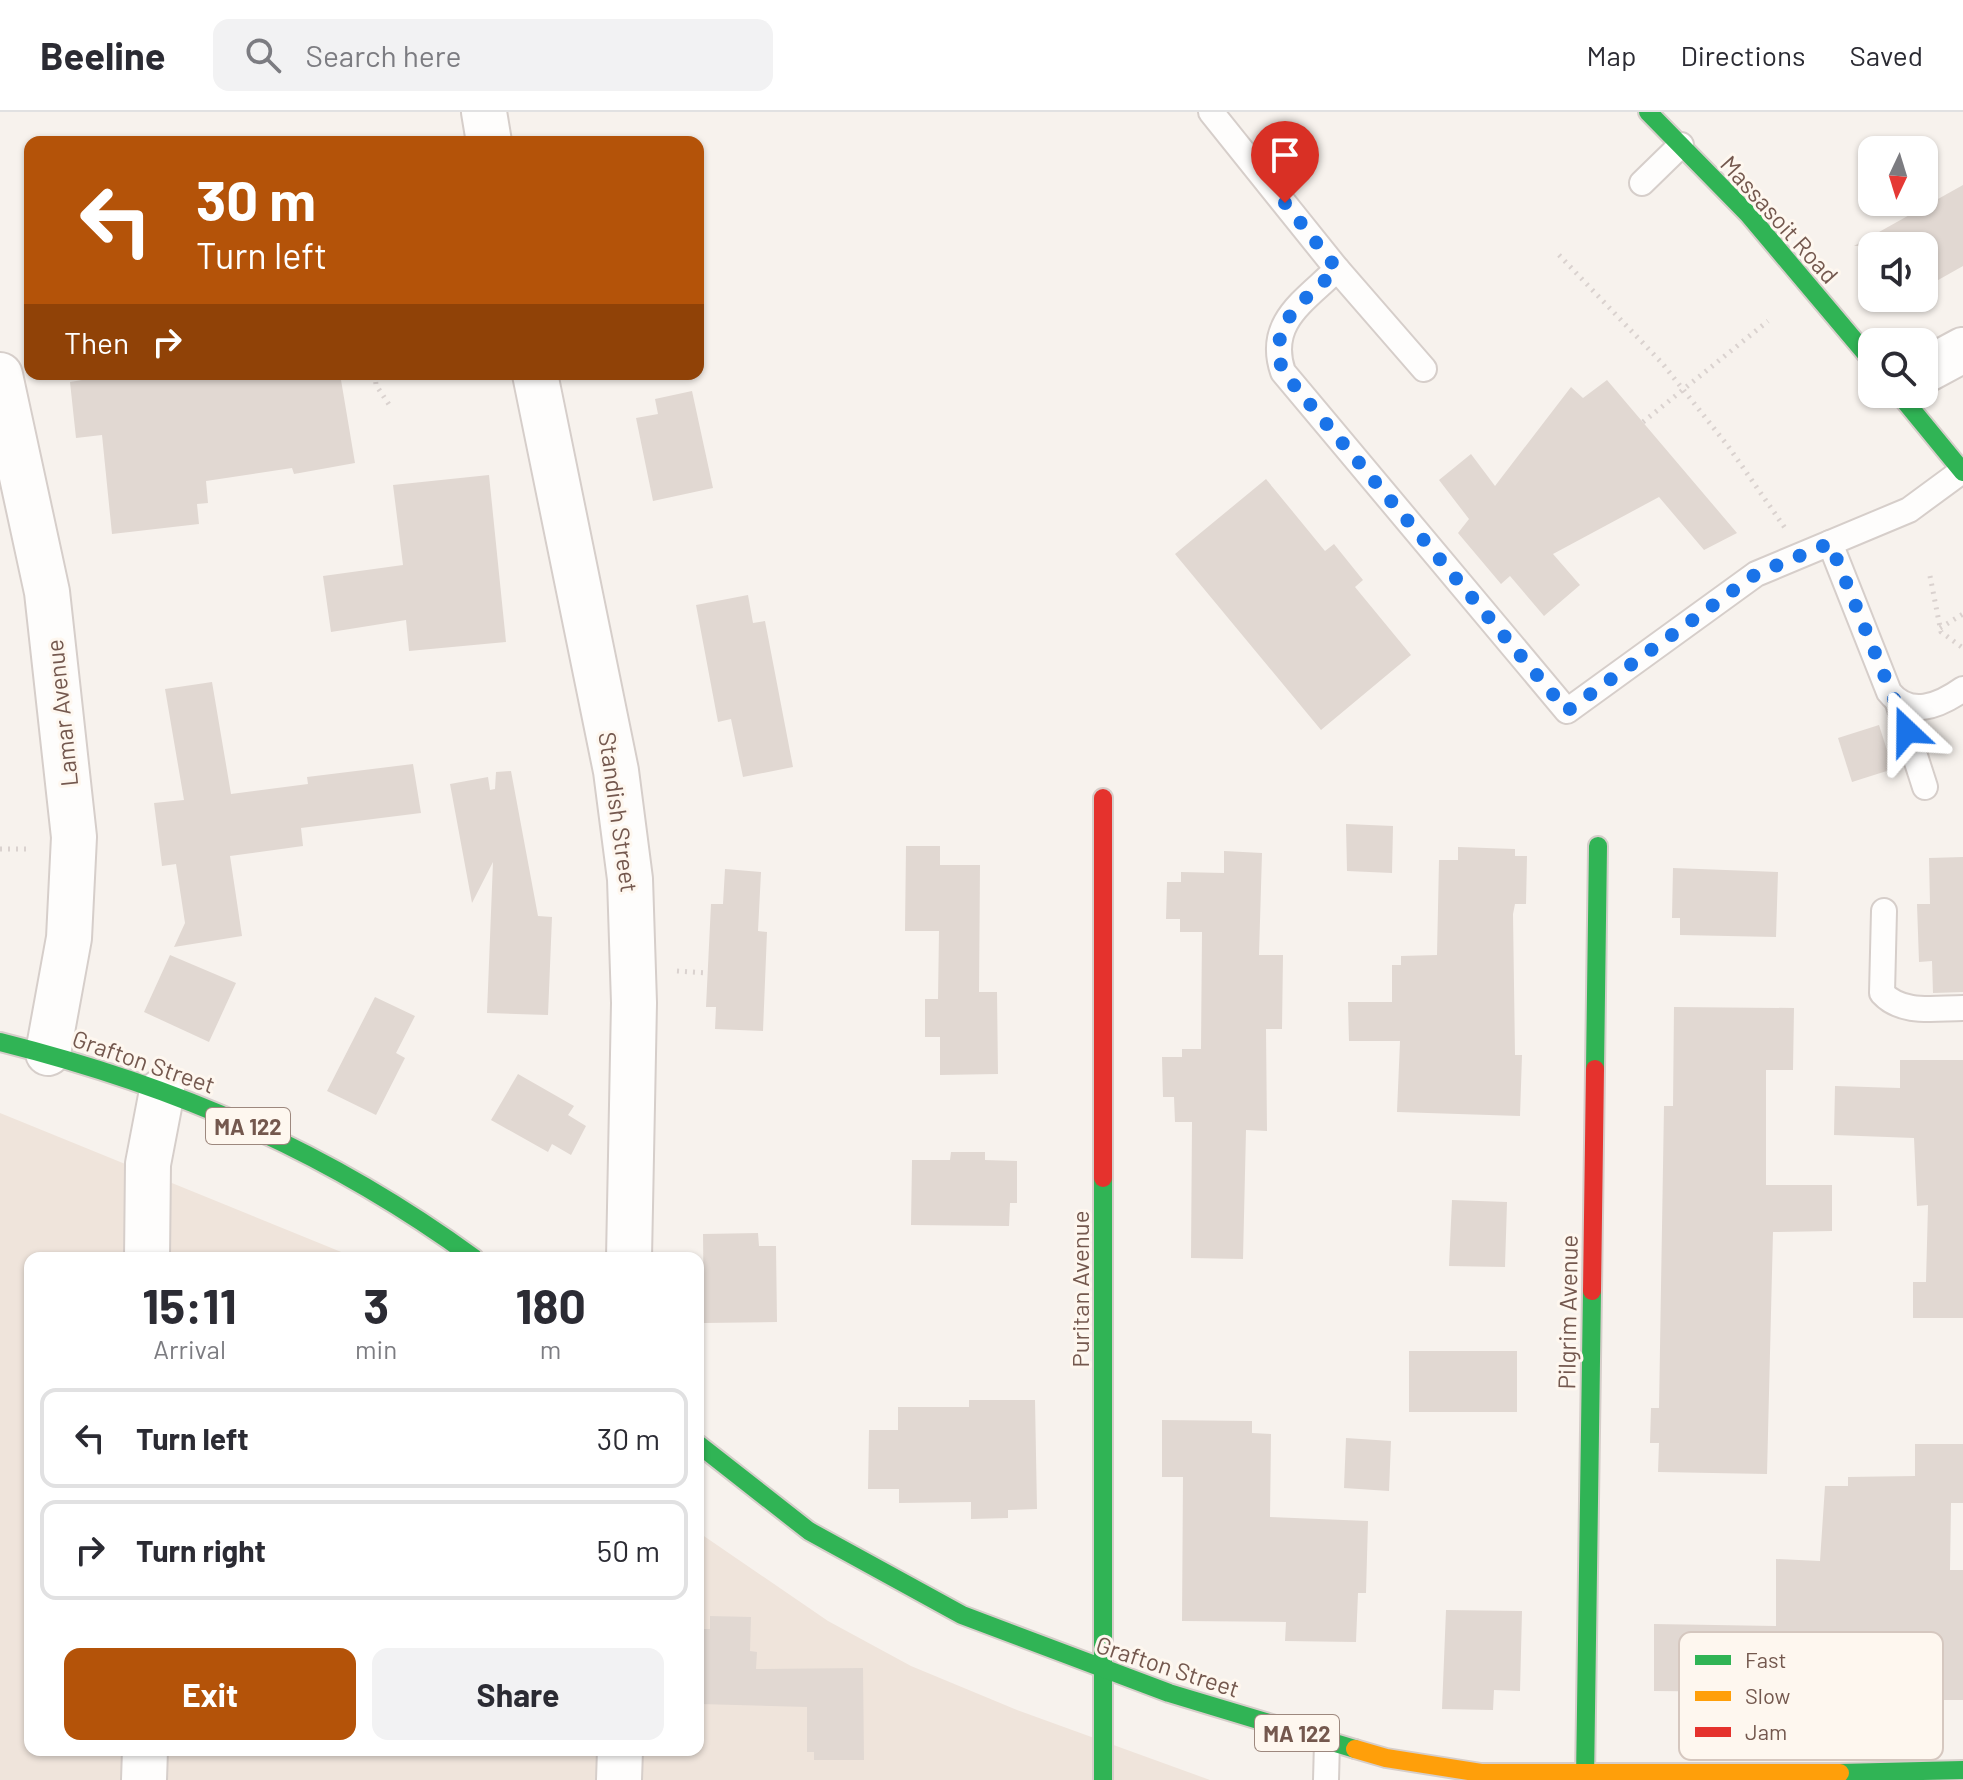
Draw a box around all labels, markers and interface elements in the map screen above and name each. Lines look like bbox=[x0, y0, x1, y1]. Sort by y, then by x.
search box bbox=[213, 19, 773, 91]
text: Beeline bbox=[40, 32, 165, 78]
icon: search bbox=[241, 33, 285, 77]
text: Search here bbox=[305, 37, 461, 73]
text: Map bbox=[1587, 38, 1636, 72]
text: Directions bbox=[1680, 38, 1806, 72]
text: Saved bbox=[1850, 38, 1923, 72]
pin bbox=[1251, 121, 1319, 203]
icon: arrive bbox=[1263, 133, 1307, 177]
north arrow bbox=[1858, 136, 1938, 216]
map controls bbox=[1858, 136, 1938, 408]
street label: Massasoit Road bbox=[1715, 149, 1845, 289]
text: 30 m bbox=[196, 165, 316, 232]
icon: left bbox=[64, 168, 168, 272]
button: sound bbox=[1858, 232, 1938, 312]
text: Turn left bbox=[196, 233, 327, 276]
icon: right bbox=[145, 320, 189, 364]
text: Then bbox=[64, 324, 129, 360]
button: search bbox=[1858, 328, 1938, 408]
street label: Lamar Avenue bbox=[39, 638, 83, 788]
position arrow bbox=[1865, 689, 1949, 773]
street label: Standish Street bbox=[593, 730, 645, 894]
street label: Grafton Street bbox=[69, 1023, 219, 1099]
road number: MA 122 bbox=[206, 1108, 290, 1144]
street label: Puritan Avenue bbox=[1065, 1211, 1094, 1367]
street label: Pilgrim Avenue bbox=[1551, 1235, 1583, 1389]
text: 15:11 bbox=[142, 1276, 237, 1334]
text: 3 bbox=[363, 1276, 389, 1334]
text: 180 bbox=[515, 1276, 586, 1334]
text: Arrival bbox=[153, 1333, 226, 1364]
text: min bbox=[355, 1333, 397, 1364]
text: m bbox=[540, 1333, 561, 1364]
icon: left bbox=[68, 1416, 112, 1460]
text: Turn left bbox=[136, 1420, 249, 1456]
text: 30 m bbox=[597, 1420, 660, 1456]
icon: right bbox=[68, 1528, 112, 1572]
text: Turn right bbox=[136, 1532, 266, 1568]
text: 50 m bbox=[597, 1532, 660, 1568]
street label: Grafton Street bbox=[1093, 1629, 1243, 1703]
legend bbox=[1679, 1632, 1943, 1760]
text: Fast bbox=[1745, 1646, 1787, 1672]
button: Exit bbox=[64, 1648, 356, 1740]
button: Share bbox=[372, 1648, 664, 1740]
text: Slow bbox=[1745, 1682, 1790, 1708]
road number: MA 122 bbox=[1255, 1715, 1339, 1751]
text: Jam bbox=[1745, 1718, 1787, 1744]

